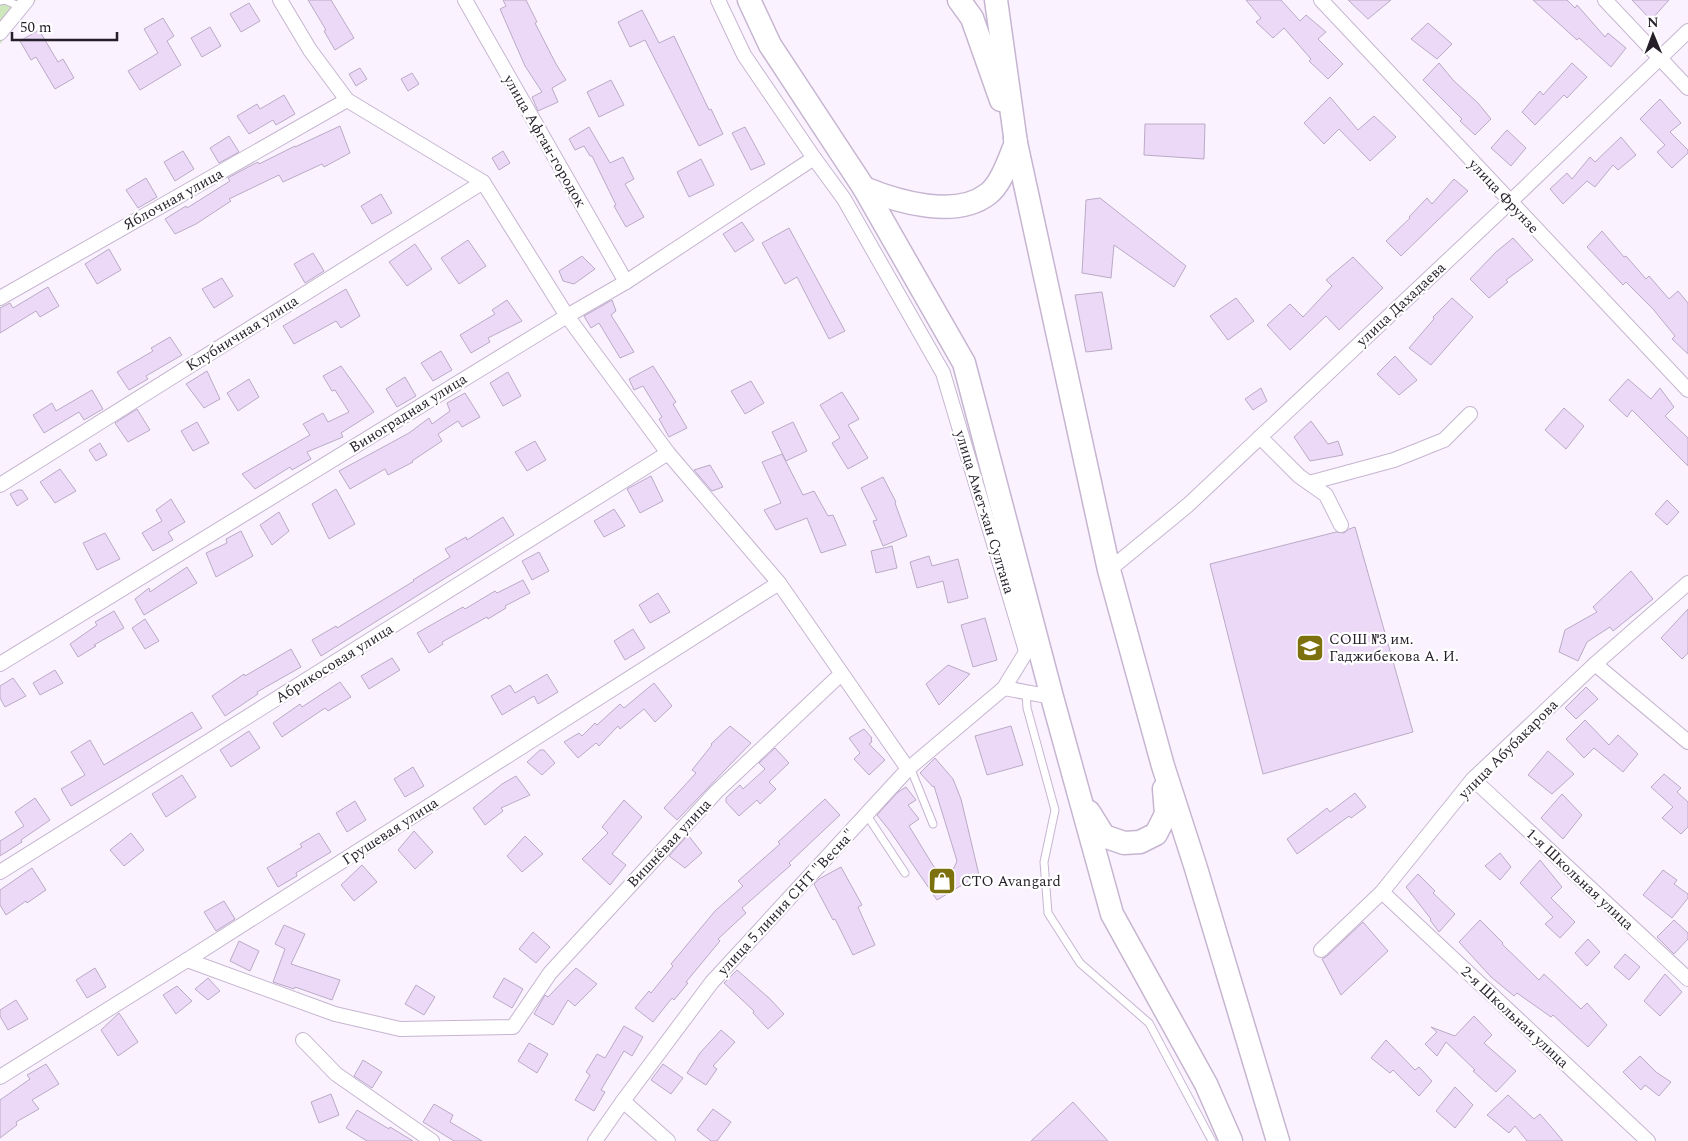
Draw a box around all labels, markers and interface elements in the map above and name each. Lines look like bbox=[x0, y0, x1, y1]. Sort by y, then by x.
scale bar bbox=[12, 10, 118, 42]
north arrow bbox=[1628, 10, 1678, 60]
text: N bbox=[1647, 12, 1659, 33]
text: 50 m bbox=[20, 16, 52, 39]
street label: улица Афган-городок bbox=[497, 70, 592, 212]
street label: улица Фрунзе bbox=[1462, 153, 1545, 239]
street label: Яблочная улица bbox=[119, 162, 228, 236]
street label: улица Дахадаева bbox=[1351, 256, 1452, 353]
street label: Клубничная улица bbox=[182, 289, 303, 377]
street label: Виноградная улица bbox=[345, 368, 472, 459]
street label: улица Амет-хан Султана bbox=[948, 427, 1021, 597]
street label: Абрикосовая улица bbox=[271, 617, 398, 709]
place label: СОШ №3 им. Гаджибекова А. И. bbox=[1329, 628, 1459, 668]
school or university icon: СОШ №3 им. Гаджибекова А. И. bbox=[1295, 633, 1325, 663]
street label: улица Абубакарова bbox=[1452, 694, 1564, 805]
street label: Грушевая улица bbox=[338, 791, 444, 871]
street label: Вишнёвая улица bbox=[622, 793, 717, 893]
street label: 1-я Школьная улица bbox=[1520, 823, 1640, 936]
street label: улица 5 линия СНТ "Весна" bbox=[712, 824, 861, 981]
shop icon: СТО Avangard bbox=[927, 866, 957, 896]
place label: СТО Avangard bbox=[961, 870, 1061, 893]
street label: 2-я Школьная улица bbox=[1455, 961, 1575, 1074]

